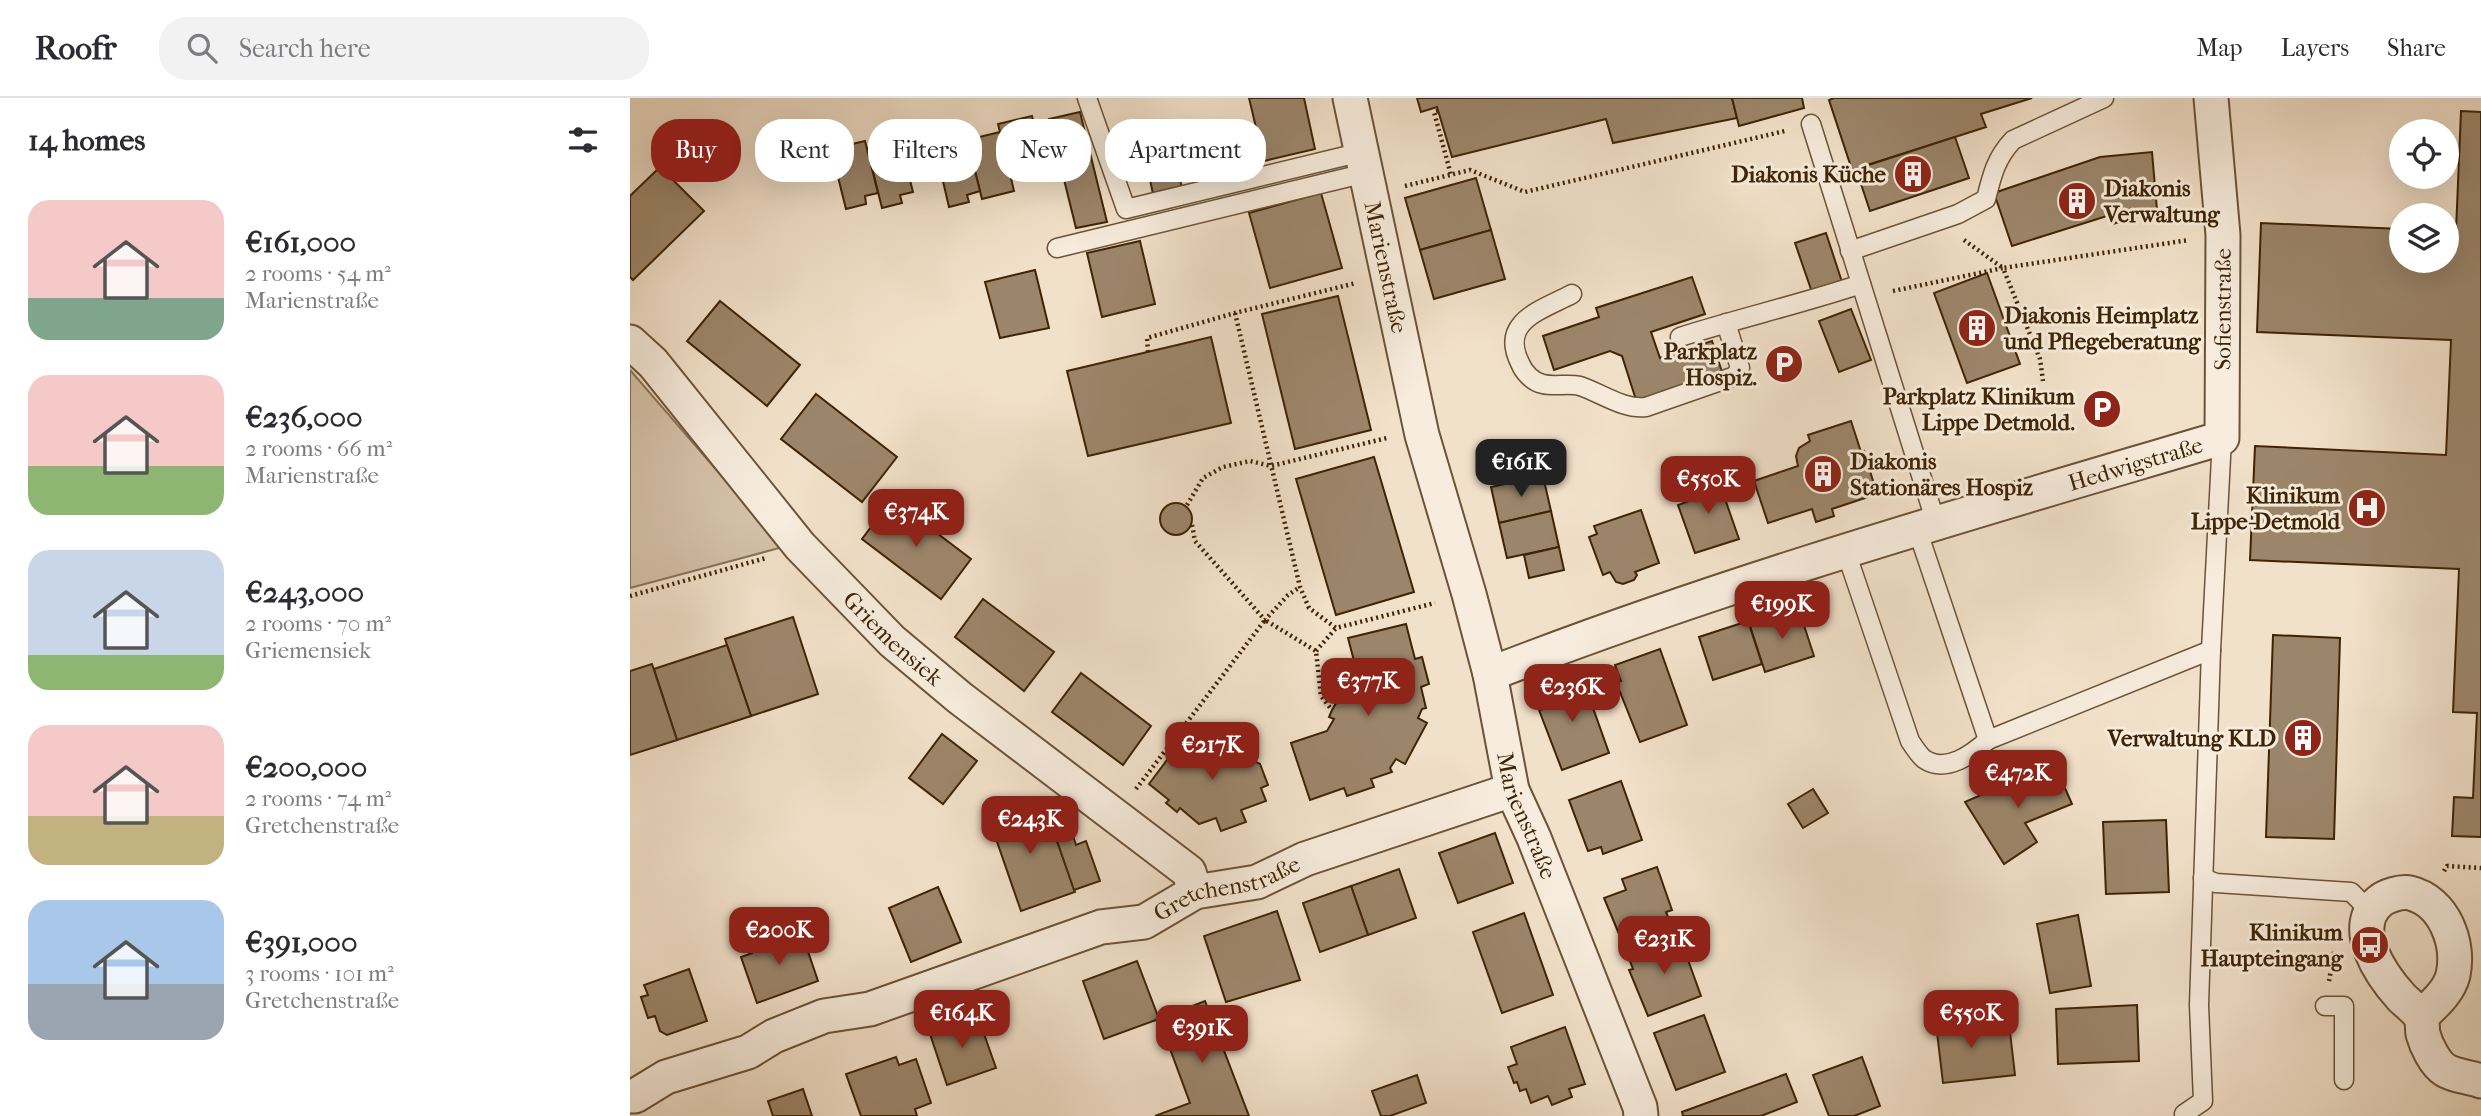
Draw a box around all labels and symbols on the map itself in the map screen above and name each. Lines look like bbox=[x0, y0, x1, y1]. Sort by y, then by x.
building icon: Diakonis Küche bbox=[1892, 153, 1934, 195]
place label: Diakonis Küche bbox=[1731, 161, 1887, 188]
place label: Diakonis Verwaltung bbox=[2103, 175, 2220, 228]
building icon: Diakonis Verwaltung bbox=[2056, 180, 2098, 222]
street label: Marienstraße bbox=[1359, 199, 1413, 336]
street label: Sofienstraße bbox=[2209, 248, 2236, 371]
place label: Diakonis Heimplatz und Pflegeberatung bbox=[2003, 302, 2201, 355]
building icon: Diakonis Heimplatz und Pflegeberatung bbox=[1956, 307, 1998, 349]
place label: Parkplatz Hospiz. bbox=[1664, 338, 1758, 391]
parking icon: Parkplatz Hospiz. bbox=[1763, 343, 1805, 385]
place label: Parkplatz Klinikum Lippe Detmold. bbox=[1883, 383, 2076, 436]
parking icon: Parkplatz Klinikum Lippe Detmold. bbox=[2081, 388, 2123, 430]
street label: Hedwigstraße bbox=[2065, 431, 2206, 496]
pin: €161K bbox=[1472, 440, 1570, 499]
place label: Diakonis Stationäres Hospiz bbox=[1850, 448, 2034, 501]
building icon: Diakonis Stationäres Hospiz bbox=[1802, 453, 1844, 495]
pin: €550K bbox=[1659, 456, 1757, 516]
place label: Klinikum Lippe-Detmold bbox=[2191, 482, 2341, 535]
hospital icon: Klinikum Lippe-Detmold bbox=[2346, 487, 2388, 529]
pin: €374K bbox=[867, 490, 965, 549]
pin: €199K bbox=[1733, 582, 1831, 641]
street label: Griemensiek bbox=[838, 585, 949, 692]
pin: €377K bbox=[1319, 658, 1417, 718]
pin: €236K bbox=[1523, 664, 1621, 724]
building icon: Verwaltung KLD bbox=[2282, 717, 2324, 759]
pin: €217K bbox=[1163, 722, 1261, 782]
place label: Verwaltung KLD bbox=[2106, 725, 2276, 752]
street label: Marienstraße bbox=[1492, 750, 1562, 883]
pin: €472K bbox=[1969, 750, 2067, 810]
pin: €243K bbox=[981, 796, 1079, 856]
street label: Gretchenstraße bbox=[1149, 850, 1304, 927]
pin: €200K bbox=[730, 908, 828, 967]
pin: €231K bbox=[1615, 916, 1713, 976]
place label: Klinikum Haupteingang bbox=[2200, 919, 2344, 972]
bus stop icon: Klinikum Haupteingang bbox=[2349, 924, 2391, 966]
pin: €164K bbox=[913, 990, 1011, 1050]
pin: €550K bbox=[1922, 990, 2020, 1050]
pin: €391K bbox=[1153, 1006, 1251, 1065]

